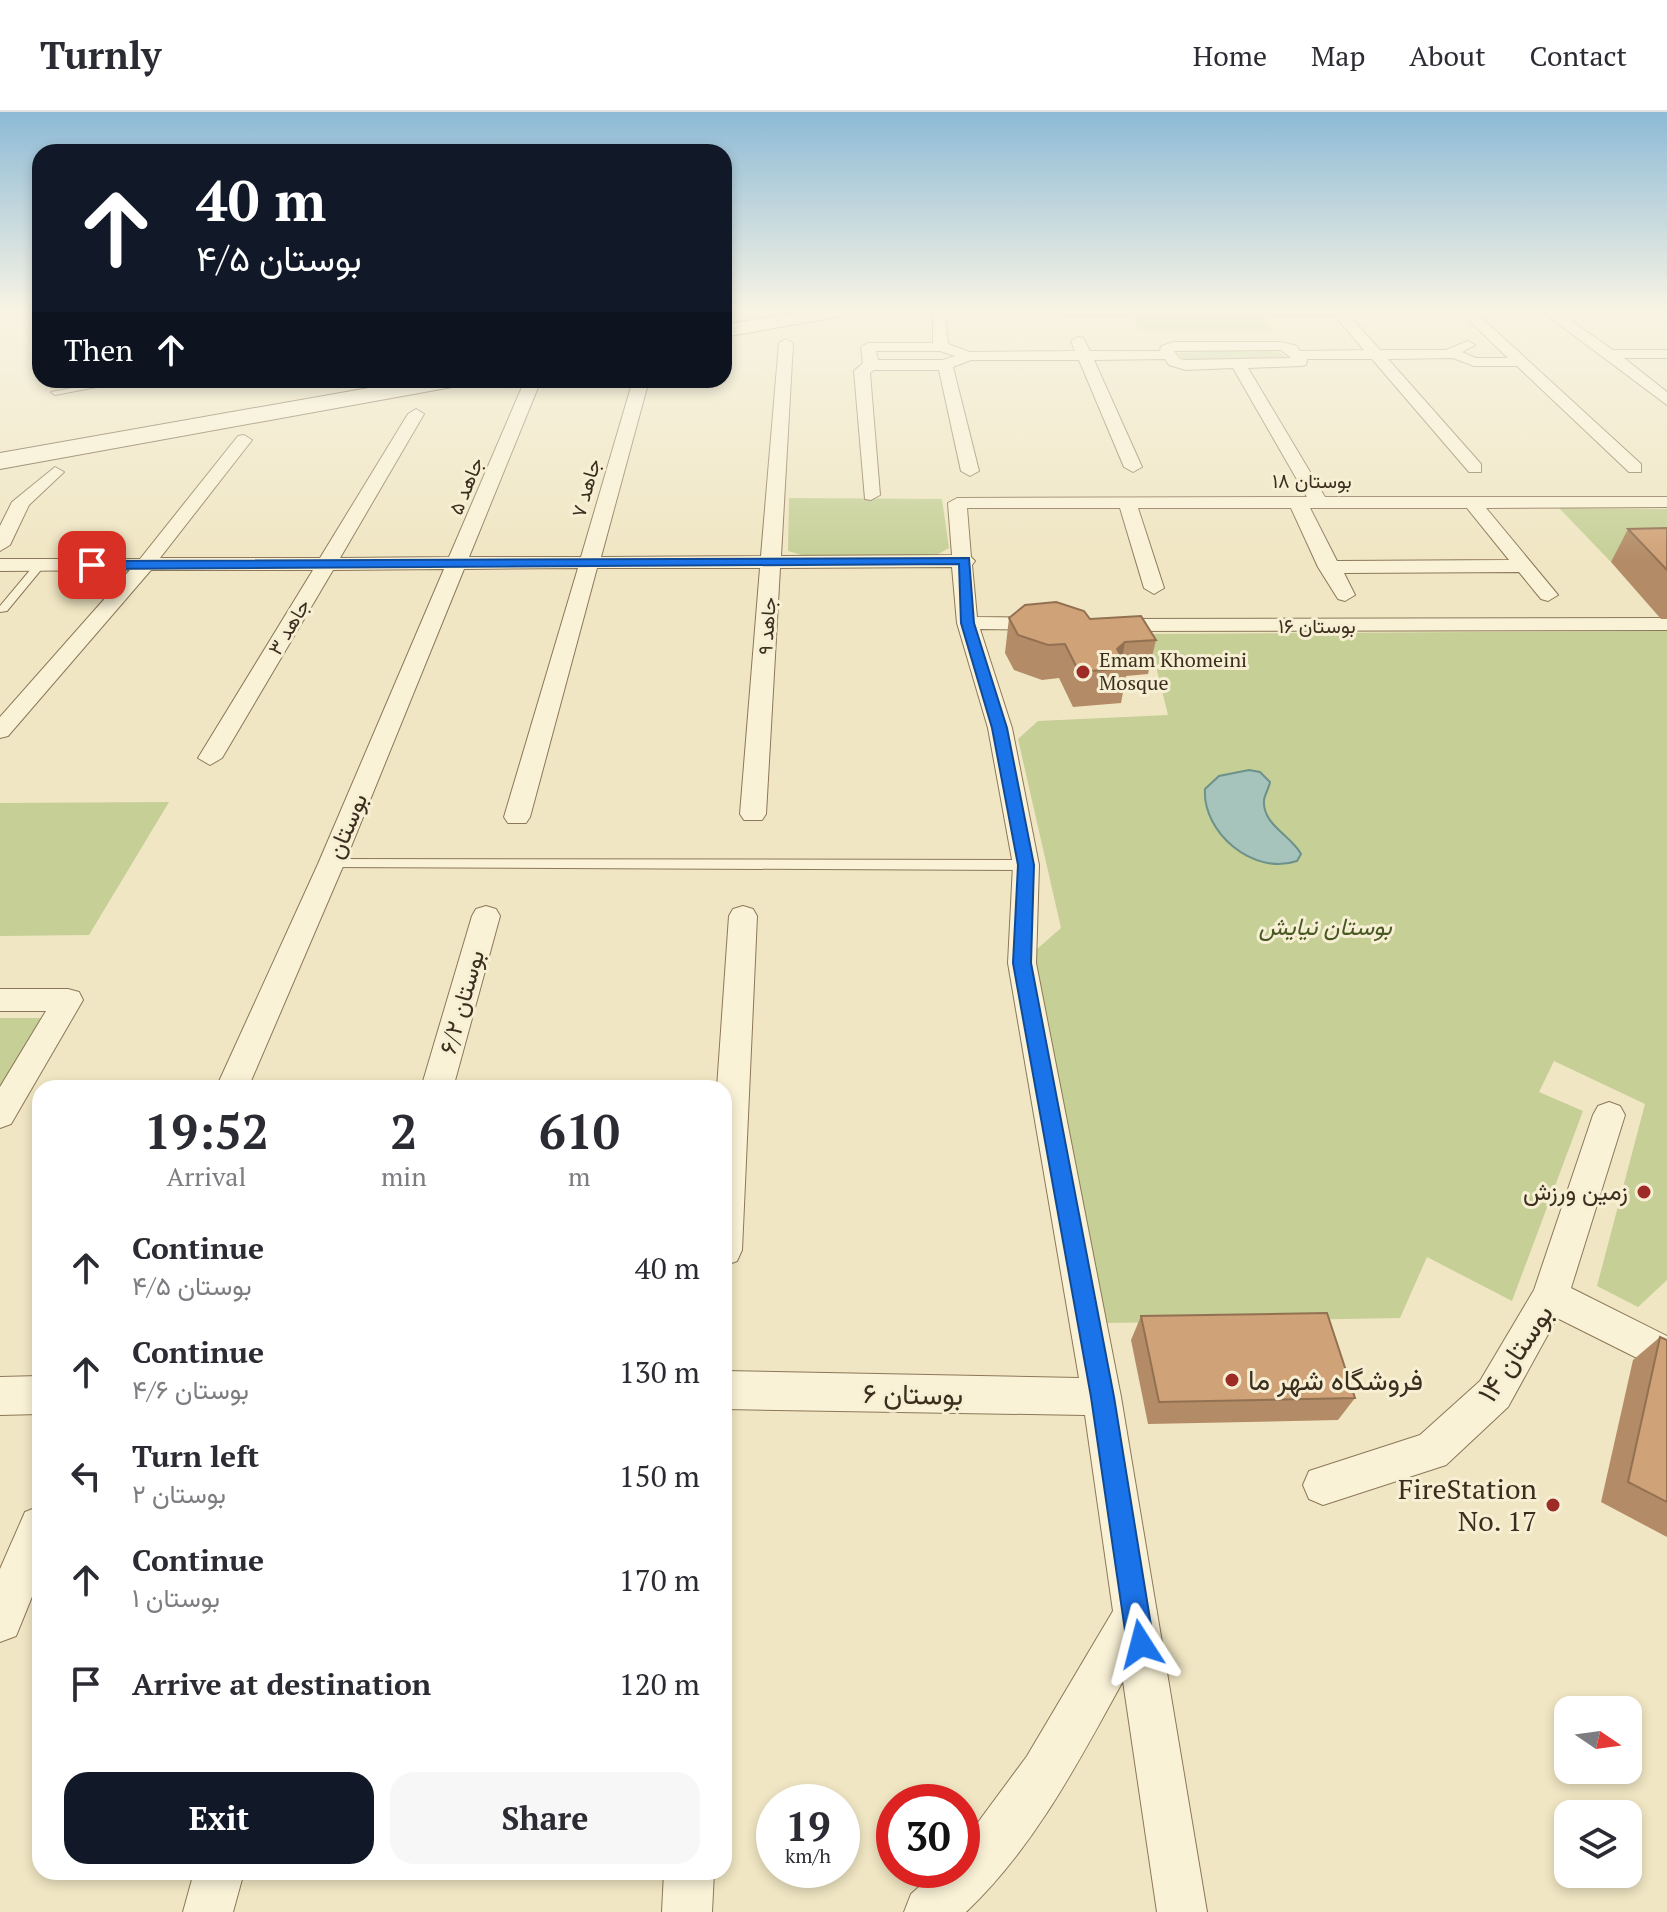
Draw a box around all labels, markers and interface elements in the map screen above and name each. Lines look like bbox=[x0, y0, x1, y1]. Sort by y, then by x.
text: Turnly bbox=[40, 30, 161, 80]
text: Home bbox=[1193, 37, 1267, 74]
text: Map bbox=[1311, 37, 1365, 74]
text: About bbox=[1409, 37, 1486, 74]
text: Contact bbox=[1530, 37, 1627, 74]
text: 40 m bbox=[196, 163, 326, 237]
icon: ahead bbox=[64, 176, 168, 280]
text: بوستان ۴/۵ bbox=[196, 234, 362, 281]
icon: ahead bbox=[149, 328, 193, 372]
text: Then bbox=[64, 330, 133, 370]
street label: جاهد ۵ bbox=[442, 453, 489, 519]
street label: جاهد ۷ bbox=[564, 455, 607, 520]
street label: بوستان ۱۸ bbox=[1272, 467, 1352, 494]
pin bbox=[58, 531, 126, 599]
icon: arrive bbox=[70, 543, 114, 587]
street label: جاهد ۳ bbox=[261, 594, 316, 660]
street label: جاهد ۹ bbox=[751, 596, 782, 656]
street label: بوستان ۱۶ bbox=[1278, 612, 1356, 639]
place label: Emam Khomeini Mosque bbox=[1099, 646, 1247, 696]
marker: Emam Khomeini Mosque bbox=[1074, 663, 1092, 681]
street label: بوستان bbox=[318, 788, 374, 863]
park label: بوستان نیایش bbox=[1258, 910, 1393, 942]
street label: بوستان ۶/۲ bbox=[431, 946, 491, 1057]
text: 19:52 bbox=[144, 1099, 269, 1163]
text: 2 bbox=[390, 1099, 417, 1163]
text: 610 bbox=[539, 1099, 620, 1163]
text: Arrival bbox=[167, 1159, 246, 1193]
text: min bbox=[381, 1159, 427, 1193]
text: m bbox=[568, 1159, 591, 1193]
place label: زمین ورزش bbox=[1523, 1175, 1628, 1207]
marker: زمین ورزش bbox=[1635, 1183, 1653, 1201]
text: Continue bbox=[132, 1228, 264, 1268]
icon: ahead bbox=[64, 1246, 108, 1290]
text: 40 m bbox=[635, 1248, 700, 1288]
text: بوستان ۴/۵ bbox=[132, 1268, 252, 1302]
street label: بوستان ۱۴ bbox=[1468, 1296, 1561, 1409]
text: Continue bbox=[132, 1332, 264, 1372]
icon: ahead bbox=[64, 1350, 108, 1394]
text: 130 m bbox=[619, 1352, 700, 1392]
place label: فروشگاه شهر ما bbox=[1248, 1361, 1423, 1398]
marker: فروشگاه شهر ما bbox=[1223, 1371, 1241, 1389]
text: بوستان ۴/۶ bbox=[132, 1372, 249, 1406]
street label: بوستان ۶ bbox=[863, 1374, 963, 1413]
text: Turn left bbox=[132, 1436, 259, 1476]
icon: left bbox=[64, 1454, 108, 1498]
text: 150 m bbox=[619, 1456, 700, 1496]
place label: FireStation No. 17 bbox=[1398, 1470, 1537, 1539]
text: بوستان ۲ bbox=[132, 1476, 226, 1510]
marker: FireStation No. 17 bbox=[1544, 1496, 1562, 1514]
text: Continue bbox=[132, 1540, 264, 1580]
icon: ahead bbox=[64, 1558, 108, 1602]
text: 170 m bbox=[619, 1560, 700, 1600]
text: بوستان ۱ bbox=[132, 1580, 220, 1614]
position arrow bbox=[1099, 1602, 1183, 1686]
icon: arrive bbox=[64, 1662, 108, 1706]
text: Arrive at destination bbox=[132, 1664, 431, 1704]
text: 120 m bbox=[619, 1664, 700, 1704]
north arrow bbox=[1554, 1696, 1642, 1784]
map controls bbox=[1554, 1696, 1642, 1888]
button: Exit bbox=[64, 1772, 374, 1864]
button: Share bbox=[390, 1772, 700, 1864]
speed limit sign: 30 bbox=[876, 1784, 980, 1888]
text: 19 bbox=[785, 1799, 831, 1852]
button: layers bbox=[1554, 1800, 1642, 1888]
text: km/h bbox=[785, 1842, 831, 1869]

